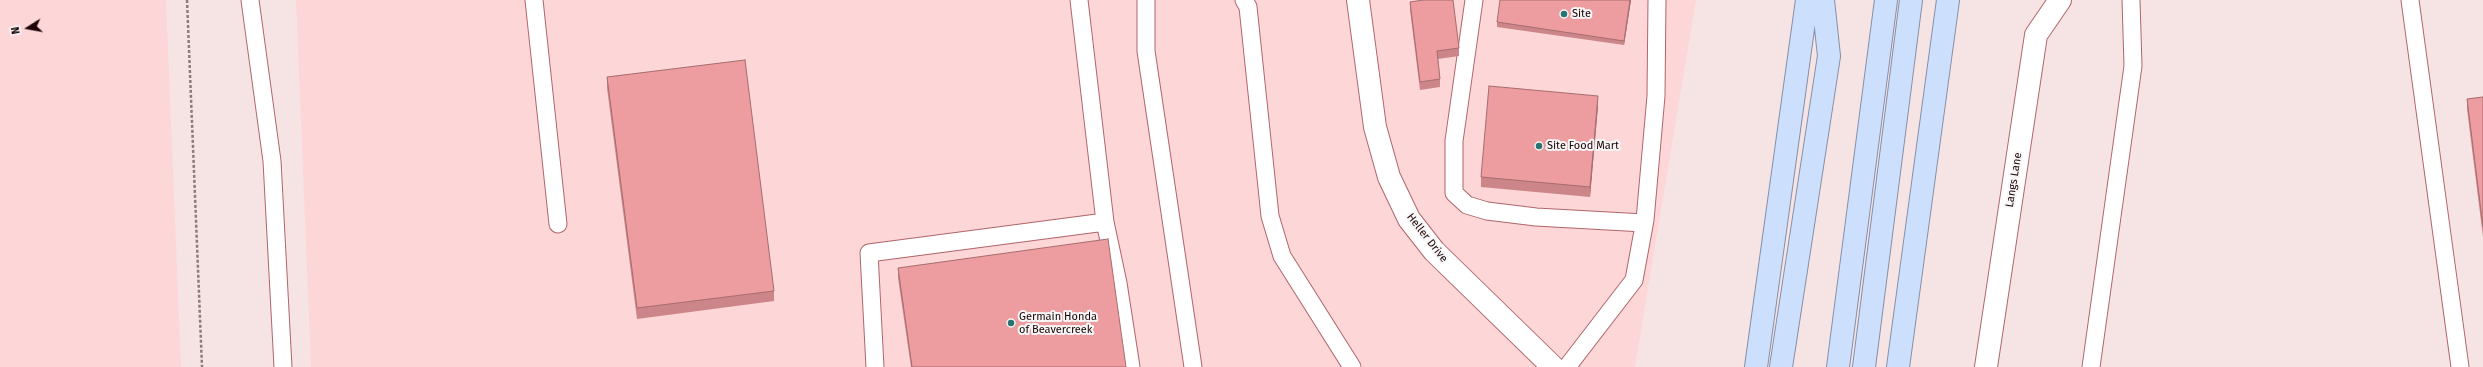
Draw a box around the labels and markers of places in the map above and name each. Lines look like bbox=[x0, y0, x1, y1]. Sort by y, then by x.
place label: Site bbox=[1572, 7, 1591, 21]
marker: Site bbox=[1559, 9, 1569, 19]
place label: Site Food Mart bbox=[1547, 139, 1619, 153]
marker: Site Food Mart bbox=[1534, 141, 1544, 151]
place label: Germain Honda of Beavercreek bbox=[1019, 310, 1097, 336]
marker: Germain Honda of Beavercreek bbox=[1006, 318, 1016, 328]

